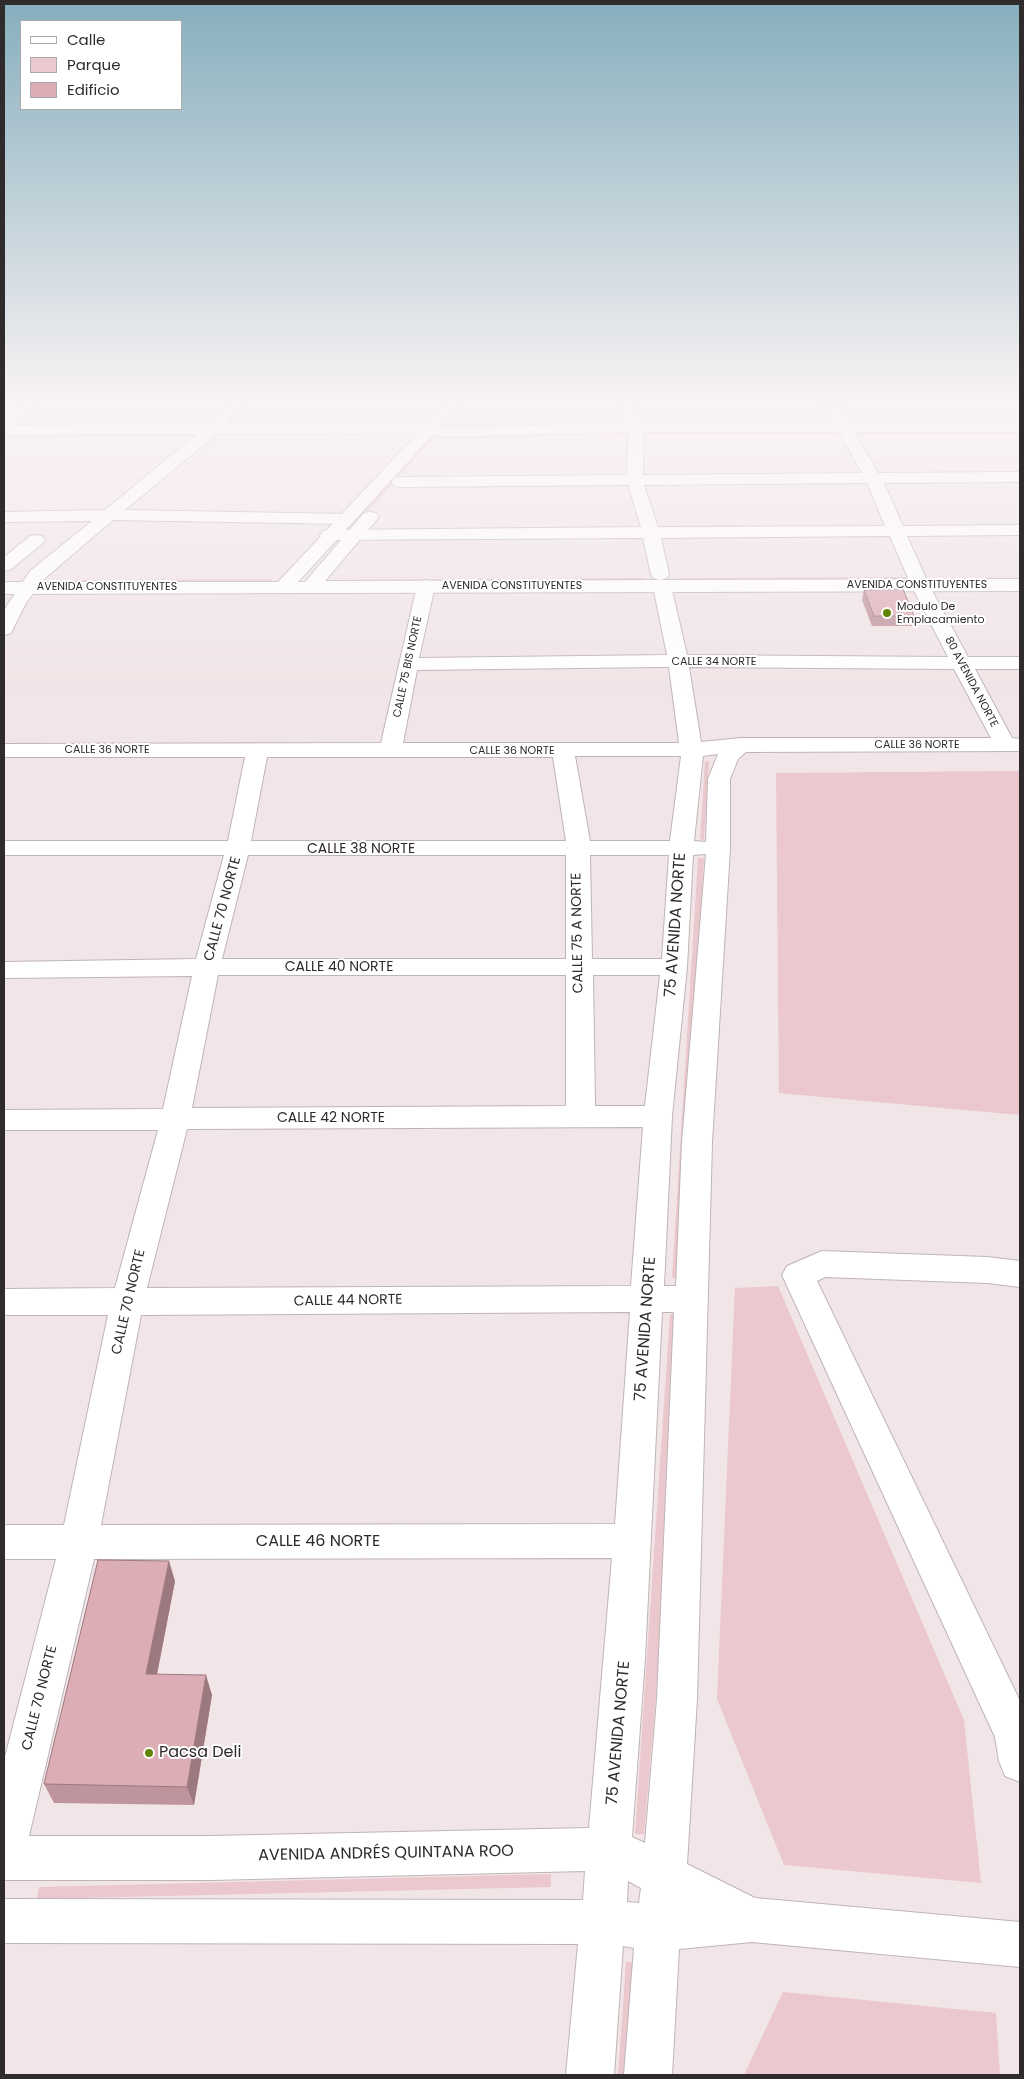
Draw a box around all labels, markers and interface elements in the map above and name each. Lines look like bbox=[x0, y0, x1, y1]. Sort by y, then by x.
legend bbox=[20, 20, 182, 110]
text: Calle bbox=[67, 29, 105, 50]
text: Parque bbox=[67, 54, 120, 75]
text: Edificio bbox=[67, 79, 120, 100]
street label: AVENIDA CONSTITUYENTES bbox=[847, 578, 987, 592]
street label: AVENIDA CONSTITUYENTES bbox=[442, 579, 582, 593]
street label: AVENIDA CONSTITUYENTES bbox=[37, 580, 177, 594]
place label: Modulo De Emplacamiento bbox=[897, 600, 985, 626]
marker: Modulo De Emplacamiento bbox=[881, 607, 893, 619]
street label: CALLE 75 BIS NORTE bbox=[391, 615, 425, 719]
street label: 80 AVENIDA NORTE bbox=[942, 635, 1000, 729]
street label: CALLE 34 NORTE bbox=[672, 655, 756, 669]
street label: CALLE 36 NORTE bbox=[874, 738, 960, 752]
street label: CALLE 36 NORTE bbox=[64, 743, 150, 757]
street label: CALLE 36 NORTE bbox=[469, 744, 555, 758]
street label: CALLE 38 NORTE bbox=[307, 841, 415, 857]
street label: 75 AVENIDA NORTE bbox=[661, 852, 691, 998]
street label: CALLE 70 NORTE bbox=[201, 855, 245, 963]
street label: CALLE 75 A NORTE bbox=[569, 873, 587, 993]
street label: CALLE 40 NORTE bbox=[285, 959, 393, 975]
street label: CALLE 42 NORTE bbox=[277, 1110, 385, 1126]
street label: CALLE 70 NORTE bbox=[109, 1248, 149, 1356]
street label: 75 AVENIDA NORTE bbox=[631, 1256, 661, 1402]
street label: CALLE 44 NORTE bbox=[293, 1292, 403, 1310]
street label: CALLE 46 NORTE bbox=[256, 1532, 380, 1552]
street label: CALLE 70 NORTE bbox=[19, 1644, 61, 1752]
street label: 75 AVENIDA NORTE bbox=[603, 1660, 635, 1806]
place label: Pacsa Deli bbox=[159, 1743, 241, 1763]
marker: Pacsa Deli bbox=[143, 1747, 155, 1759]
street label: AVENIDA ANDRÉS QUINTANA ROO bbox=[258, 1842, 514, 1866]

